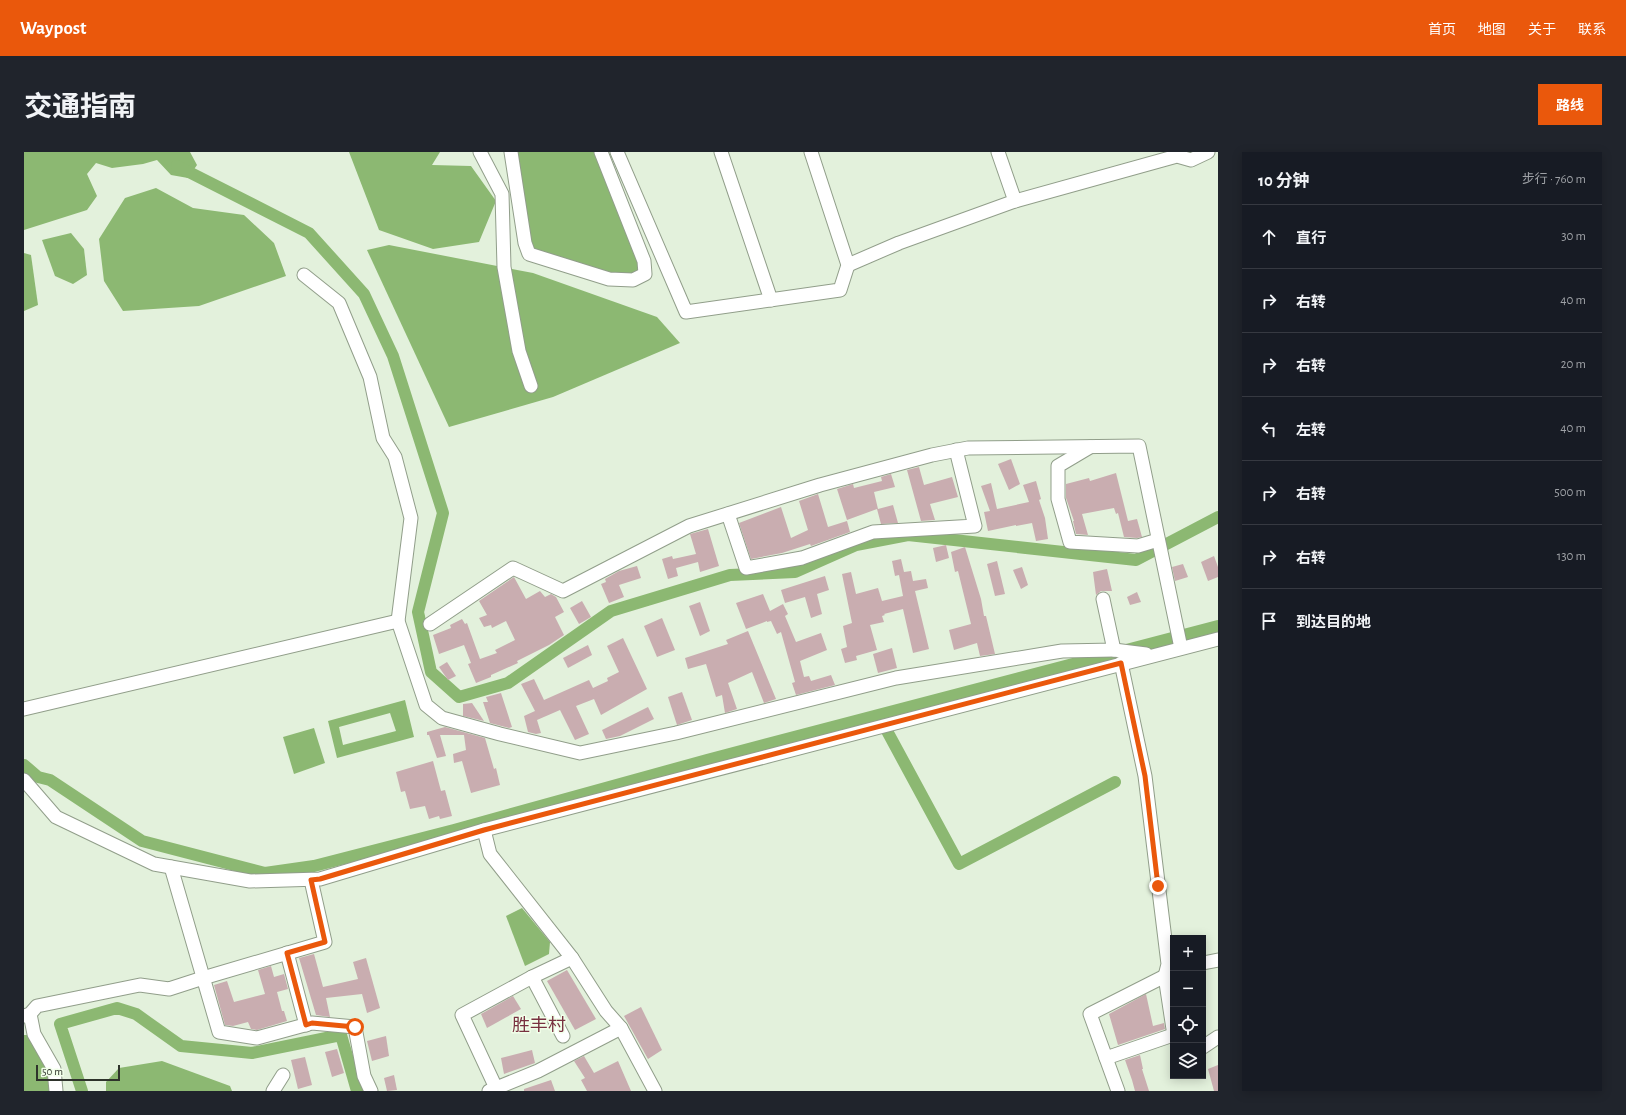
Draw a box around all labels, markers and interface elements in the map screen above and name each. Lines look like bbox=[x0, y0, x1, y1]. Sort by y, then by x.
text: Waypost bbox=[20, 19, 87, 38]
text: 首页 bbox=[1428, 23, 1456, 37]
text: 地图 bbox=[1478, 23, 1506, 37]
text: 关于 bbox=[1528, 23, 1556, 37]
text: 联系 bbox=[1578, 23, 1606, 37]
button: 路线 bbox=[1538, 84, 1602, 125]
text: 交通指南 bbox=[24, 94, 136, 122]
text: 10 分钟 bbox=[1258, 172, 1310, 189]
text: 步行 · 760 m bbox=[1522, 173, 1586, 186]
icon: ahead bbox=[1258, 226, 1280, 248]
text: 30 m bbox=[1561, 230, 1586, 243]
text: 直行 bbox=[1296, 231, 1326, 246]
icon: right bbox=[1258, 290, 1280, 312]
text: 40 m bbox=[1560, 294, 1586, 307]
text: 右转 bbox=[1296, 295, 1326, 310]
icon: right bbox=[1258, 354, 1280, 376]
text: 20 m bbox=[1561, 358, 1586, 371]
text: 右转 bbox=[1296, 359, 1326, 374]
icon: left bbox=[1258, 418, 1280, 440]
text: 40 m bbox=[1560, 422, 1586, 435]
text: 左转 bbox=[1296, 423, 1326, 438]
icon: right bbox=[1258, 482, 1280, 504]
text: 500 m bbox=[1554, 486, 1586, 499]
text: 右转 bbox=[1296, 487, 1326, 502]
icon: right bbox=[1258, 546, 1280, 568]
text: 130 m bbox=[1557, 550, 1586, 563]
text: 右转 bbox=[1296, 551, 1326, 566]
icon: arrive bbox=[1258, 610, 1280, 632]
text: 到达目的地 bbox=[1296, 615, 1371, 630]
route end bbox=[1149, 877, 1167, 895]
map controls bbox=[1170, 935, 1206, 1079]
button: + bbox=[1170, 935, 1206, 971]
button: − bbox=[1170, 971, 1206, 1007]
button: locate bbox=[1170, 1007, 1206, 1043]
district label: 胜丰村 bbox=[512, 1015, 566, 1035]
route start bbox=[346, 1018, 364, 1036]
button: layers bbox=[1170, 1043, 1206, 1079]
scale bar bbox=[36, 1063, 120, 1082]
text: 50 m bbox=[42, 1066, 63, 1077]

